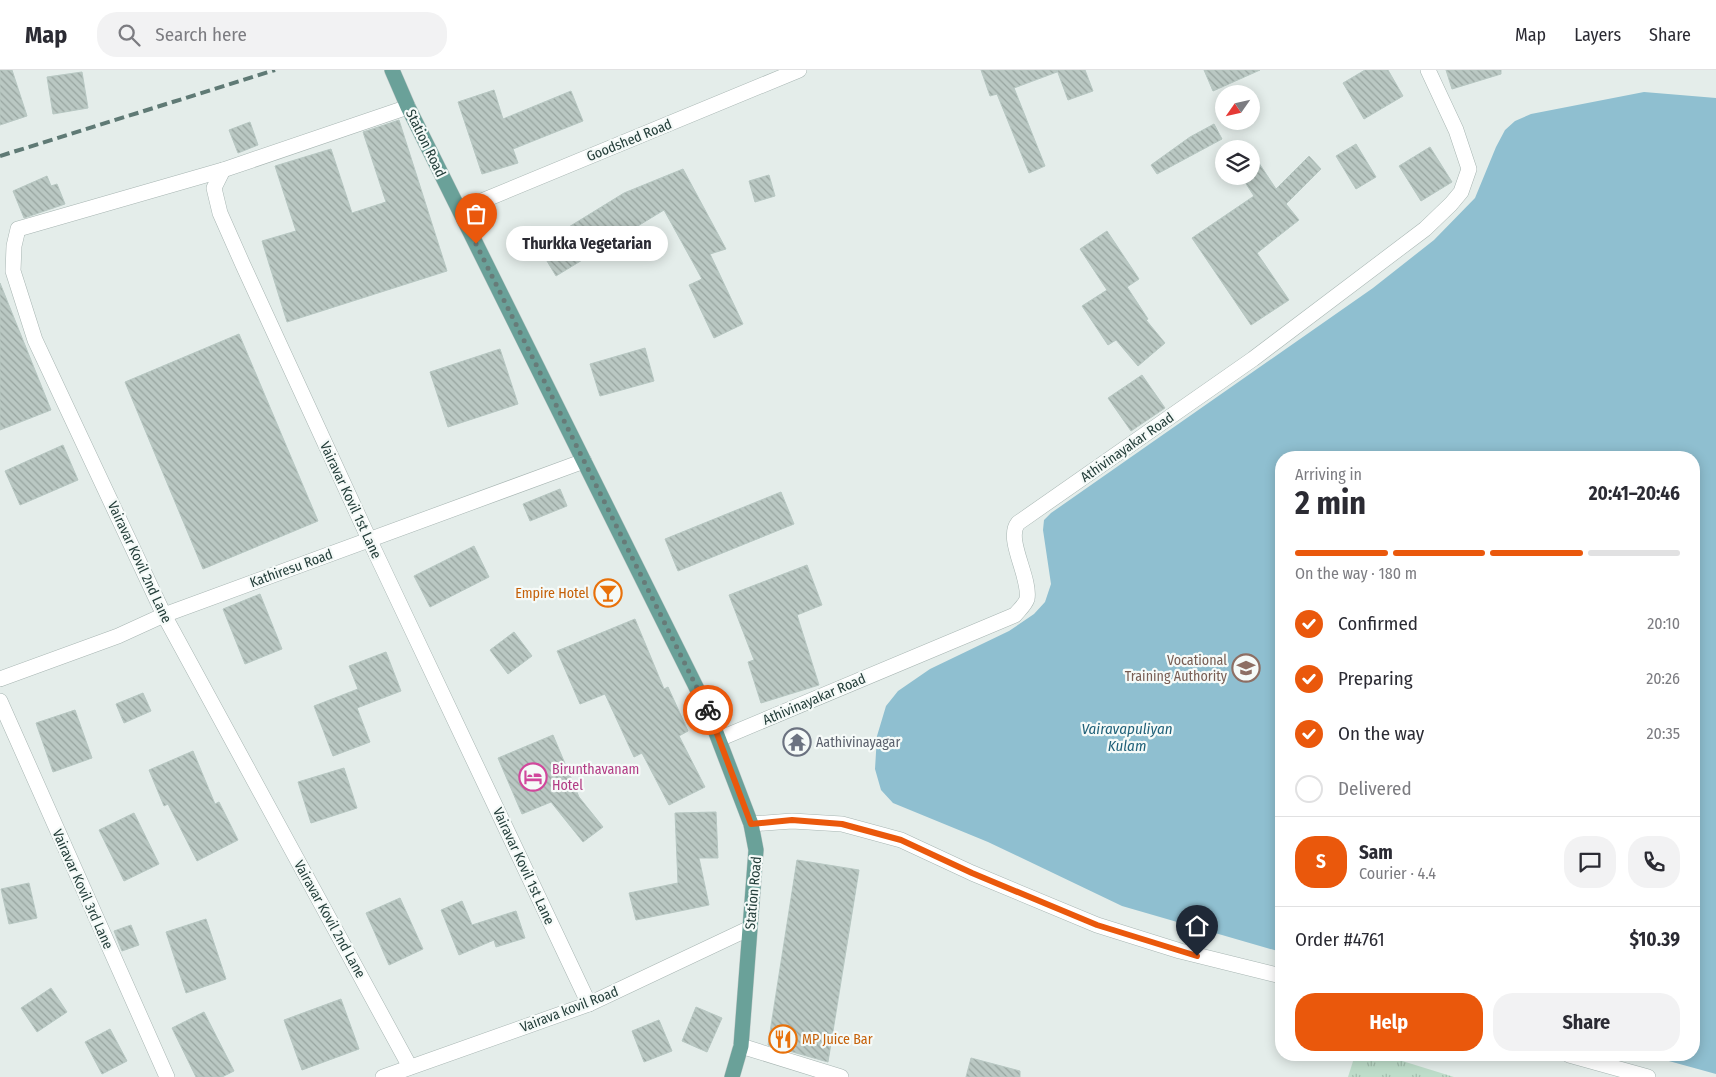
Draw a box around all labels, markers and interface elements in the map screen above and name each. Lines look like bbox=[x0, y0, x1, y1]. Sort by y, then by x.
search box bbox=[97, 12, 447, 57]
text: Map bbox=[25, 21, 67, 49]
icon: search bbox=[115, 21, 143, 49]
text: Search here bbox=[155, 23, 247, 46]
text: Map bbox=[1515, 24, 1546, 46]
text: Layers bbox=[1574, 24, 1621, 46]
text: Share bbox=[1649, 24, 1691, 46]
north arrow bbox=[1215, 85, 1260, 130]
map controls bbox=[1215, 85, 1260, 185]
street label: Station Road bbox=[402, 106, 449, 180]
street label: Goodshed Road bbox=[584, 116, 674, 165]
button: layers bbox=[1215, 140, 1260, 185]
pin bbox=[455, 193, 497, 244]
icon: bag bbox=[462, 200, 490, 228]
callout: Thurkka Vegetarian bbox=[506, 226, 668, 262]
text: Thurkka Vegetarian bbox=[522, 234, 652, 253]
street label: Athivinayakar Road bbox=[1077, 409, 1177, 486]
street label: Vairavar Kovil 1st Lane bbox=[316, 439, 385, 561]
text: Arriving in bbox=[1295, 465, 1362, 484]
text: 20:41–20:46 bbox=[1589, 482, 1680, 505]
text: 2 min bbox=[1295, 484, 1366, 522]
street label: Vairavar Kovil 2nd Lane bbox=[104, 499, 175, 626]
street label: Kathiresu Road bbox=[248, 546, 335, 591]
text: On the way · 180 m bbox=[1295, 564, 1417, 583]
bar icon: Empire Hotel bbox=[593, 578, 623, 608]
place label: Empire Hotel bbox=[515, 585, 589, 602]
icon: check bbox=[1295, 610, 1323, 638]
text: Confirmed bbox=[1338, 612, 1418, 635]
text: 20:10 bbox=[1647, 614, 1680, 633]
place label: Vocational Training Authority bbox=[1125, 652, 1228, 685]
school or university icon: Vocational Training Authority bbox=[1231, 653, 1261, 683]
icon: check bbox=[1295, 665, 1323, 693]
text: Preparing bbox=[1338, 667, 1413, 690]
text: 20:26 bbox=[1646, 669, 1680, 688]
street label: Athivinayakar Road bbox=[760, 670, 868, 729]
courier bbox=[683, 685, 733, 735]
icon: bike bbox=[694, 696, 722, 724]
water label: Vairavapuliyan Kulam bbox=[1081, 720, 1173, 755]
icon: check bbox=[1295, 720, 1323, 748]
text: On the way bbox=[1338, 722, 1424, 745]
text: 20:35 bbox=[1647, 724, 1680, 743]
temple icon: Aathivinayagar bbox=[782, 727, 812, 757]
place label: Aathivinayagar bbox=[816, 734, 900, 751]
place label: Birunthavanam Hotel bbox=[552, 761, 639, 794]
hotel icon: Birunthavanam Hotel bbox=[518, 762, 548, 792]
text: Delivered bbox=[1338, 777, 1412, 800]
street label: Vairavar Kovil 1st Lane bbox=[489, 805, 558, 927]
street label: Vairavar Kovil 3rd Lane bbox=[48, 827, 117, 952]
button: chat bbox=[1564, 836, 1616, 888]
button: phone bbox=[1628, 836, 1680, 888]
text: Sam bbox=[1359, 841, 1393, 864]
text: S bbox=[1316, 850, 1326, 873]
street label: Station Road bbox=[742, 856, 765, 930]
street label: Vairavar Kovil 2nd Lane bbox=[290, 857, 369, 981]
text: Courier · 4.4 bbox=[1359, 864, 1436, 883]
pin bbox=[1176, 905, 1218, 956]
icon: home bbox=[1183, 912, 1211, 940]
text: Order #4761 bbox=[1295, 928, 1385, 951]
text: $10.39 bbox=[1630, 928, 1680, 951]
street label: Vairava kovil Road bbox=[518, 983, 621, 1036]
button: Help bbox=[1295, 993, 1483, 1051]
button: Share bbox=[1493, 993, 1680, 1051]
restaurant icon: MP Juice Bar bbox=[768, 1024, 798, 1054]
place label: MP Juice Bar bbox=[802, 1031, 873, 1048]

